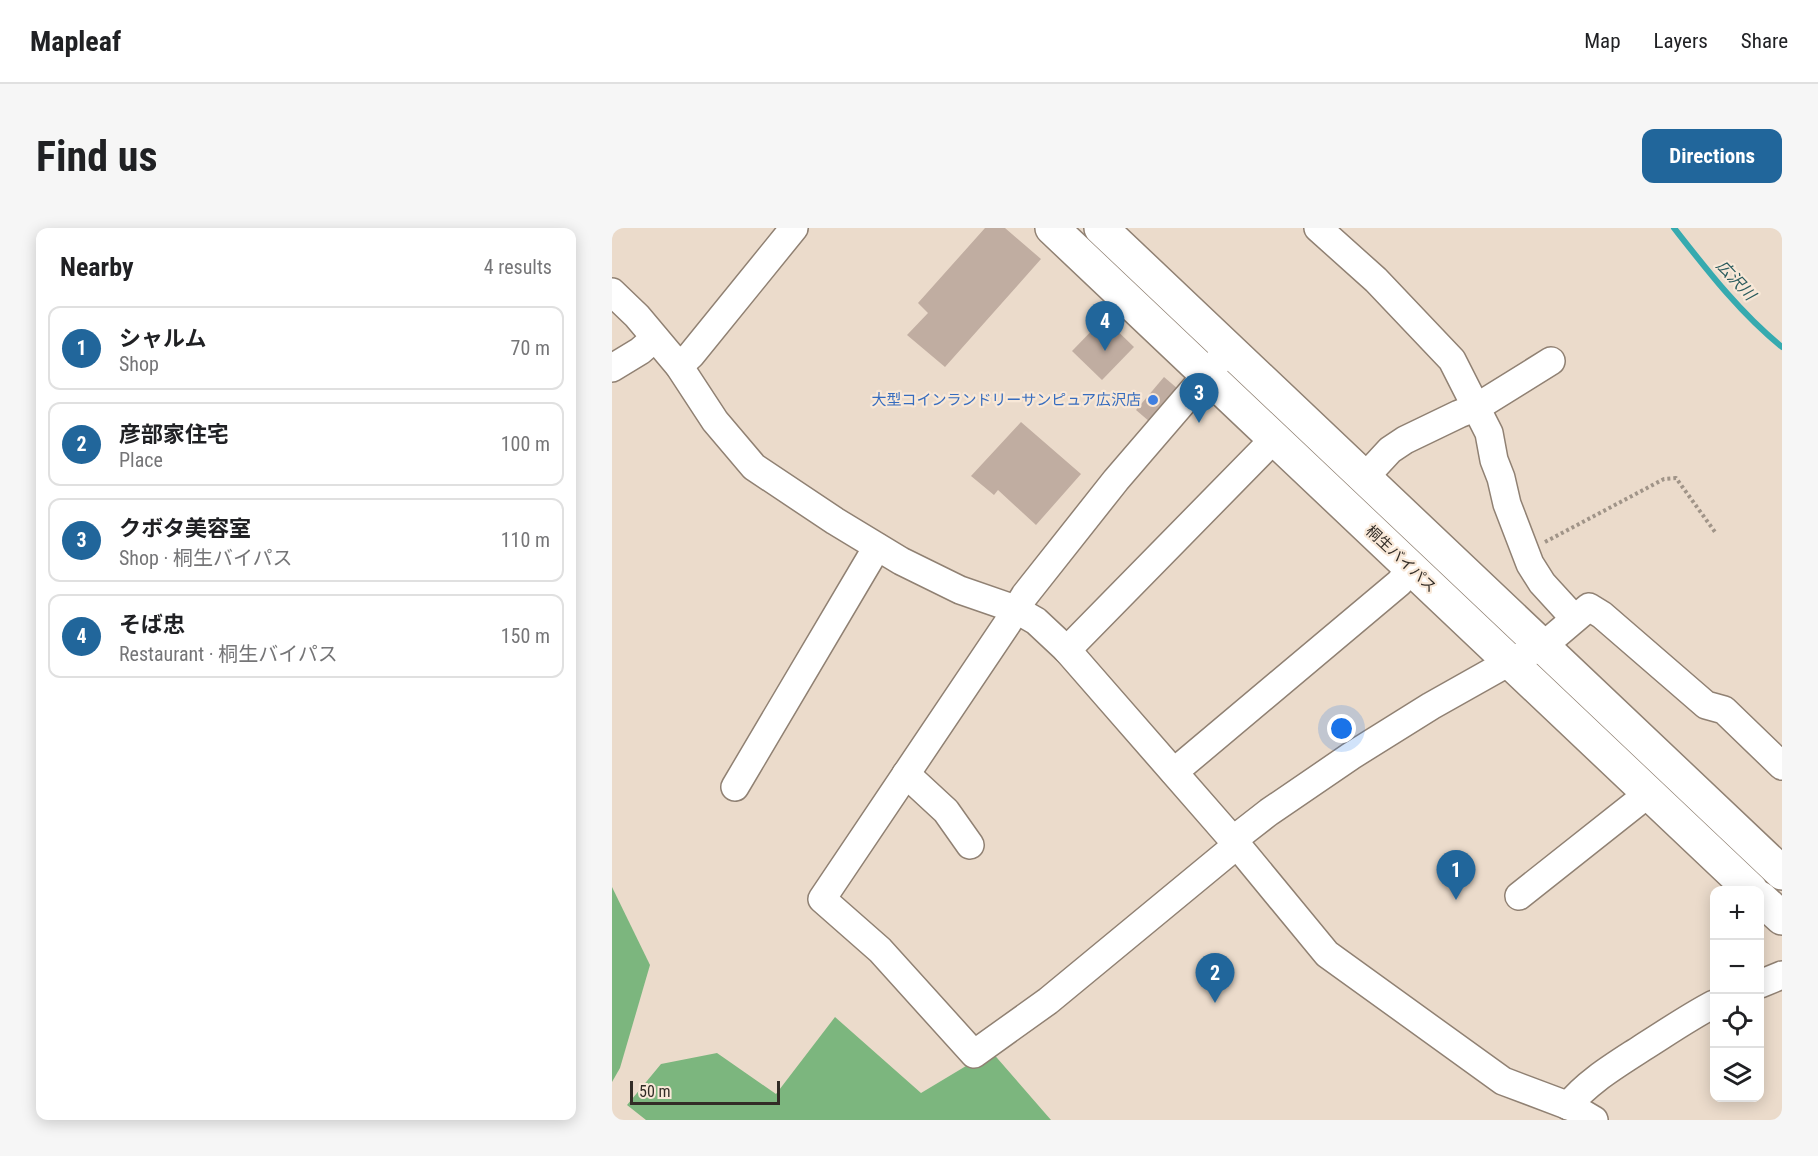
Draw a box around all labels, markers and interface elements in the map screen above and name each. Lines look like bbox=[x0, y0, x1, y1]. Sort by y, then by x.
text: Mapleaf bbox=[30, 25, 121, 58]
text: Map bbox=[1584, 29, 1621, 53]
text: Layers bbox=[1654, 29, 1708, 53]
text: Share bbox=[1741, 29, 1788, 53]
button: Directions bbox=[1642, 129, 1782, 183]
text: Find us bbox=[36, 132, 157, 181]
text: Nearby bbox=[60, 252, 134, 282]
text: 4 results bbox=[484, 255, 552, 279]
water label: 広沢川 bbox=[1713, 256, 1761, 305]
pin: 4 bbox=[1086, 302, 1124, 351]
text: シャルム bbox=[119, 326, 207, 351]
text: 1 bbox=[76, 336, 87, 360]
text: 70 m bbox=[511, 336, 550, 360]
text: Shop bbox=[119, 352, 159, 376]
pin: 3 bbox=[1180, 374, 1218, 423]
place label: 大型コインランドリーサンピュア広沢店 bbox=[872, 391, 1141, 409]
marker: 大型コインランドリーサンピュア広沢店 bbox=[1146, 393, 1160, 407]
text: 彦部家住宅 bbox=[119, 422, 229, 447]
text: 2 bbox=[76, 432, 87, 456]
text: 100 m bbox=[501, 432, 550, 456]
text: Place bbox=[119, 448, 163, 472]
text: クボタ美容室 bbox=[119, 516, 251, 541]
street label: 桐生バイパス bbox=[1362, 522, 1440, 596]
text: 3 bbox=[76, 528, 87, 552]
text: 110 m bbox=[501, 528, 550, 552]
text: Shop · 桐生バイパス bbox=[119, 546, 293, 570]
text: そば忠 bbox=[119, 612, 185, 637]
text: 4 bbox=[76, 624, 87, 648]
text: 150 m bbox=[501, 624, 550, 648]
text: Restaurant · 桐生バイパス bbox=[119, 642, 338, 666]
your location bbox=[1327, 714, 1356, 743]
pin: 1 bbox=[1436, 850, 1476, 900]
map controls bbox=[1710, 886, 1764, 1102]
button: + bbox=[1710, 886, 1764, 940]
button: − bbox=[1710, 940, 1764, 994]
pin: 2 bbox=[1196, 954, 1234, 1003]
button: locate bbox=[1710, 994, 1764, 1048]
button: layers bbox=[1710, 1048, 1764, 1102]
scale bar bbox=[630, 1078, 780, 1106]
text: 50 m bbox=[639, 1082, 671, 1101]

